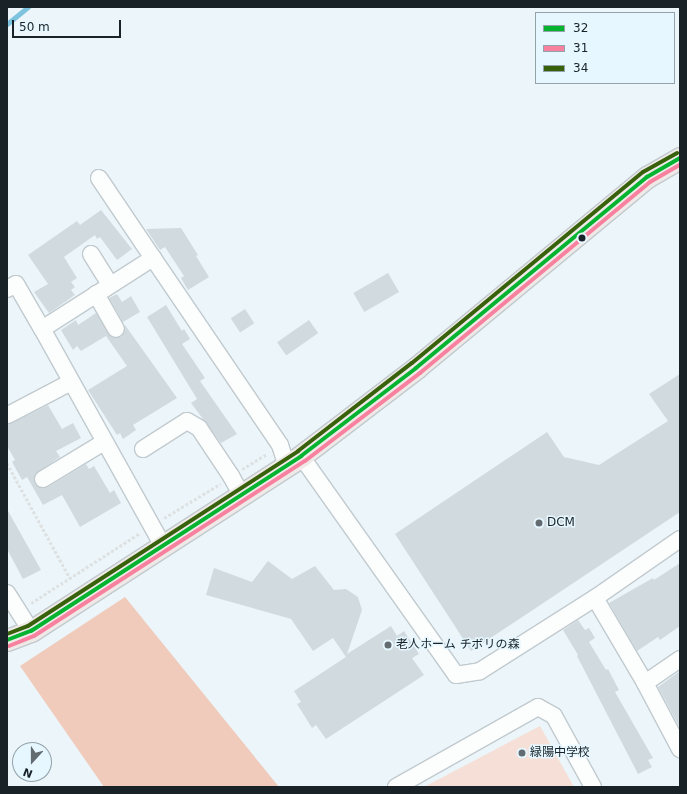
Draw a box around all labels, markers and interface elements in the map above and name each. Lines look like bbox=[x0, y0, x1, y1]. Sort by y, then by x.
scale bar bbox=[14, 12, 123, 38]
legend bbox=[535, 12, 675, 84]
text: 50 m bbox=[19, 20, 50, 34]
text: 32 bbox=[573, 21, 588, 35]
text: 31 bbox=[573, 41, 588, 55]
text: 34 bbox=[573, 61, 588, 75]
unlabelled marker bbox=[577, 233, 587, 243]
place label: DCM bbox=[547, 516, 575, 530]
marker: DCM bbox=[534, 518, 544, 528]
place label: 老人ホーム チボリの森 bbox=[396, 638, 520, 652]
marker: 老人ホーム チボリの森 bbox=[383, 640, 393, 650]
north arrow bbox=[12, 742, 52, 782]
place label: 緑陽中学校 bbox=[530, 746, 590, 760]
marker: 緑陽中学校 bbox=[517, 748, 527, 758]
text: N bbox=[21, 765, 35, 780]

